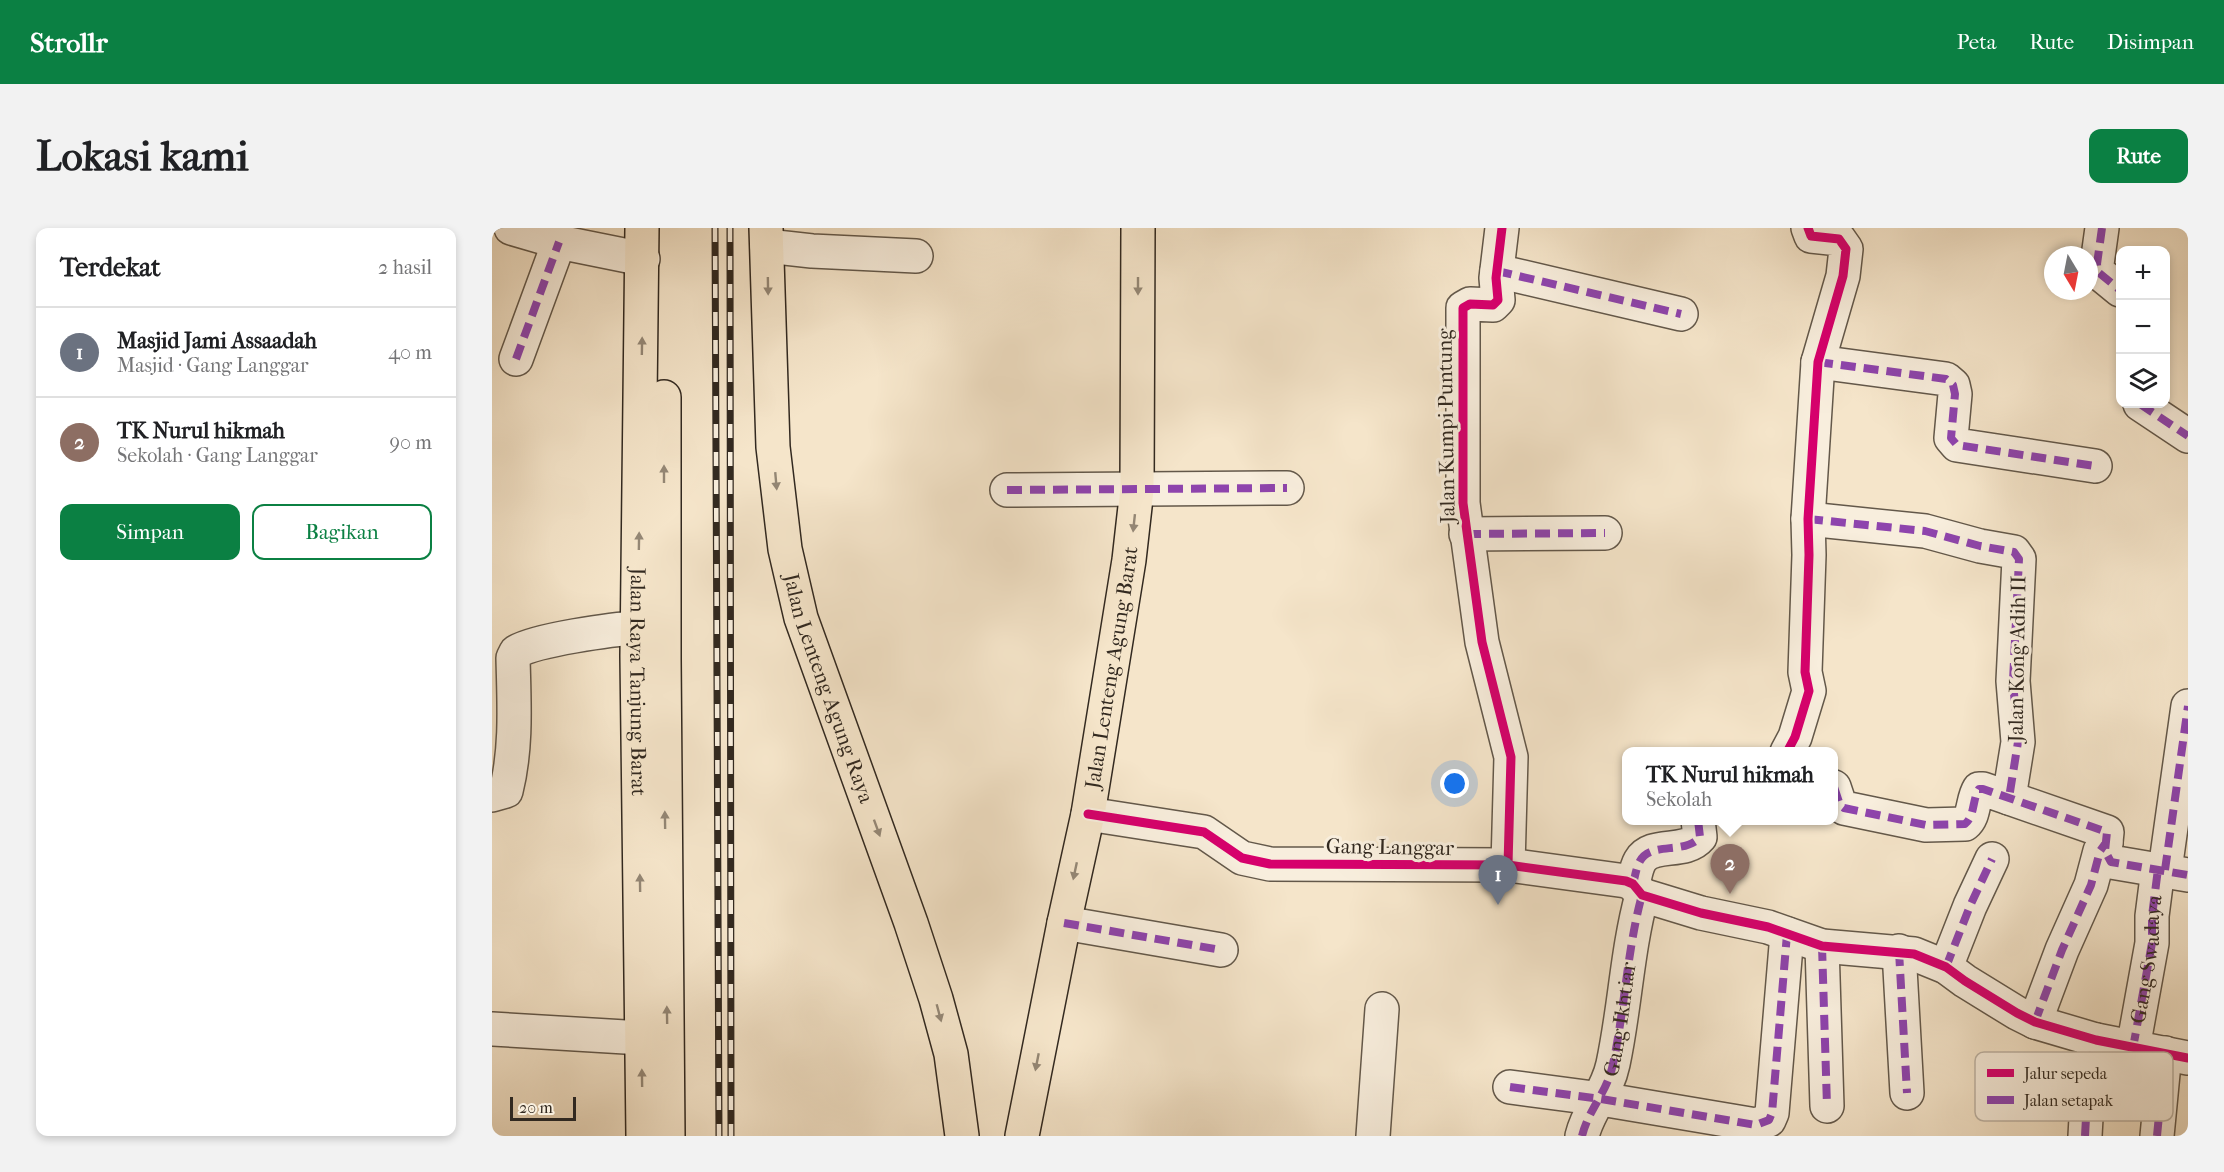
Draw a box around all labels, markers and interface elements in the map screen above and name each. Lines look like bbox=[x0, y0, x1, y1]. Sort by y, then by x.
text: Strollr bbox=[30, 26, 108, 59]
text: Peta bbox=[1957, 30, 1996, 54]
text: Rute bbox=[2029, 30, 2074, 54]
text: Disimpan bbox=[2107, 30, 2194, 54]
button: Rute bbox=[2089, 129, 2188, 183]
text: Lokasi kami bbox=[36, 132, 249, 181]
north arrow bbox=[2044, 246, 2098, 300]
map controls bbox=[2116, 246, 2170, 408]
button: + bbox=[2116, 246, 2170, 300]
text: Terdekat bbox=[60, 252, 161, 283]
text: 2 hasil bbox=[378, 256, 432, 279]
one-way arrow bbox=[763, 277, 772, 296]
one-way arrow bbox=[1133, 277, 1143, 296]
button: − bbox=[2116, 300, 2170, 354]
text: Masjid Jami Assaadah bbox=[117, 328, 317, 354]
street label: Jalan Kumpi Puntung bbox=[1432, 328, 1460, 526]
one-way arrow bbox=[637, 336, 647, 355]
text: 1 bbox=[76, 341, 83, 364]
text: 40 m bbox=[388, 341, 432, 364]
text: Masjid · Gang Langgar bbox=[117, 354, 308, 377]
button: layers bbox=[2116, 354, 2170, 408]
text: TK Nurul hikmah bbox=[117, 418, 285, 444]
text: 2 bbox=[74, 431, 85, 454]
text: 90 m bbox=[390, 431, 432, 454]
text: Sekolah · Gang Langgar bbox=[117, 444, 318, 467]
one-way arrow bbox=[659, 465, 669, 484]
one-way arrow bbox=[771, 472, 781, 491]
button: Simpan bbox=[60, 504, 240, 560]
button: Bagikan bbox=[252, 504, 432, 560]
one-way arrow bbox=[1129, 514, 1138, 533]
one-way arrow bbox=[634, 531, 644, 550]
street label: Jalan Lenteng Agung Barat bbox=[1080, 545, 1142, 792]
street label: Jalan Raya Tanjung Barat bbox=[625, 566, 651, 797]
street label: Jalan Lenteng Agung Raya bbox=[779, 569, 879, 807]
street label: Jalan Kong Adih II bbox=[2004, 575, 2030, 745]
popup bbox=[1622, 747, 1838, 825]
text: TK Nurul hikmah bbox=[1646, 762, 1814, 788]
your location bbox=[1440, 769, 1469, 798]
text: Sekolah bbox=[1646, 788, 1712, 811]
one-way arrow bbox=[660, 810, 670, 829]
one-way arrow bbox=[873, 819, 882, 837]
street label: Gang Langgar bbox=[1326, 834, 1454, 860]
pin: 2 bbox=[1710, 844, 1750, 894]
pin: 1 bbox=[1478, 856, 1518, 905]
one-way arrow bbox=[1070, 862, 1079, 881]
one-way arrow bbox=[635, 873, 645, 892]
street label: Gang Swadaya bbox=[2126, 893, 2167, 1025]
street label: Gang Ikhtiar bbox=[1598, 960, 1641, 1079]
one-way arrow bbox=[935, 1003, 945, 1022]
one-way arrow bbox=[662, 1005, 672, 1024]
legend bbox=[1975, 1052, 2173, 1121]
one-way arrow bbox=[1032, 1053, 1041, 1072]
text: Jalur sepeda bbox=[2022, 1064, 2108, 1083]
one-way arrow bbox=[637, 1068, 647, 1087]
text: Jalan setapak bbox=[2022, 1091, 2114, 1110]
scale bar bbox=[510, 1094, 576, 1122]
text: 20 m bbox=[519, 1098, 553, 1117]

